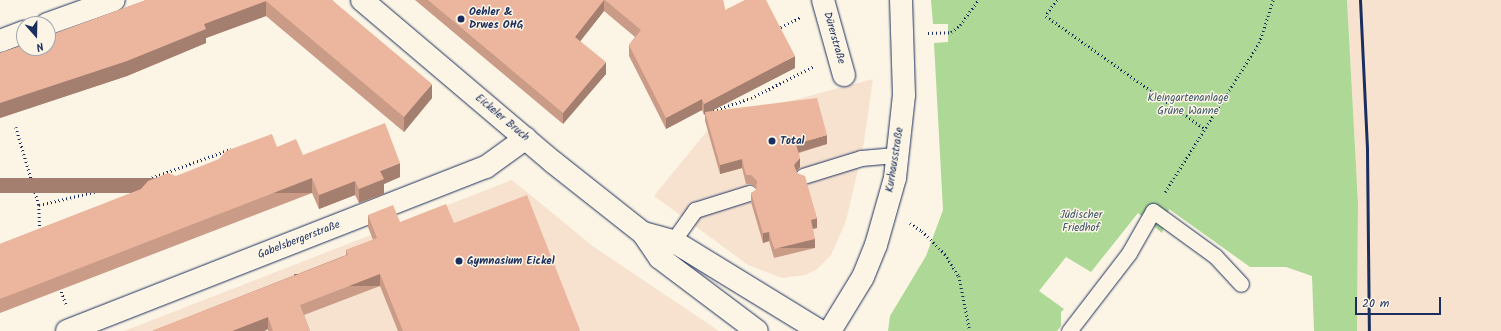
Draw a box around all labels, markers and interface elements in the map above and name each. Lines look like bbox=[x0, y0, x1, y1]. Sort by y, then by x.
place label: Oehler & Drwes OHG bbox=[469, 6, 523, 32]
street label: Dürerstraße bbox=[820, 10, 848, 66]
marker: Oehler & Drwes OHG bbox=[456, 14, 466, 24]
north arrow bbox=[16, 16, 56, 56]
text: N bbox=[33, 37, 46, 56]
street label: Eickeler Bruch bbox=[472, 92, 532, 144]
park label: Kleingartenanlage Grüne Wanne bbox=[1148, 92, 1228, 118]
street label: Kurhausstraße bbox=[883, 127, 907, 193]
place label: Total bbox=[780, 134, 804, 148]
marker: Total bbox=[767, 136, 777, 146]
park label: Jüdischer Friedhof bbox=[1060, 209, 1102, 235]
street label: Gabelsbergerstraße bbox=[256, 218, 342, 262]
place label: Gymnasium Eickel bbox=[467, 254, 555, 268]
marker: Gymnasium Eickel bbox=[454, 256, 464, 266]
scale bar bbox=[1357, 289, 1443, 315]
text: 20 m bbox=[1362, 294, 1389, 313]

